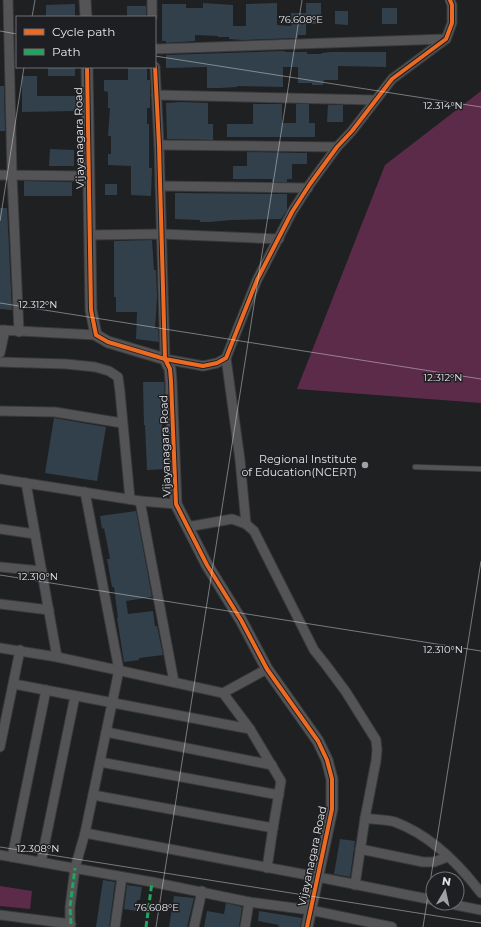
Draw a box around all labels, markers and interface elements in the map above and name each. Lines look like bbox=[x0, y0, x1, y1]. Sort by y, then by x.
text: 76.608°E bbox=[279, 13, 323, 26]
legend bbox=[16, 16, 156, 68]
text: Cycle path bbox=[52, 24, 115, 39]
text: Path bbox=[52, 44, 81, 59]
street label: Vijayanagara Road bbox=[71, 87, 87, 189]
text: 12.314°N bbox=[423, 99, 463, 112]
text: 12.312°N bbox=[19, 298, 57, 311]
text: 12.312°N bbox=[424, 371, 462, 384]
street label: Vijayanagara Road bbox=[156, 395, 174, 497]
place label: Regional Institute of Education(NCERT) bbox=[241, 452, 357, 479]
marker: Regional Institute of Education(NCERT) bbox=[360, 460, 370, 470]
text: 12.310°N bbox=[18, 570, 58, 583]
text: 12.310°N bbox=[423, 643, 463, 656]
street label: Vijayanagara Road bbox=[295, 805, 329, 907]
text: 12.308°N bbox=[17, 842, 59, 855]
north arrow bbox=[425, 871, 465, 911]
text: N bbox=[441, 874, 452, 889]
text: 76.608°E bbox=[135, 901, 179, 914]

